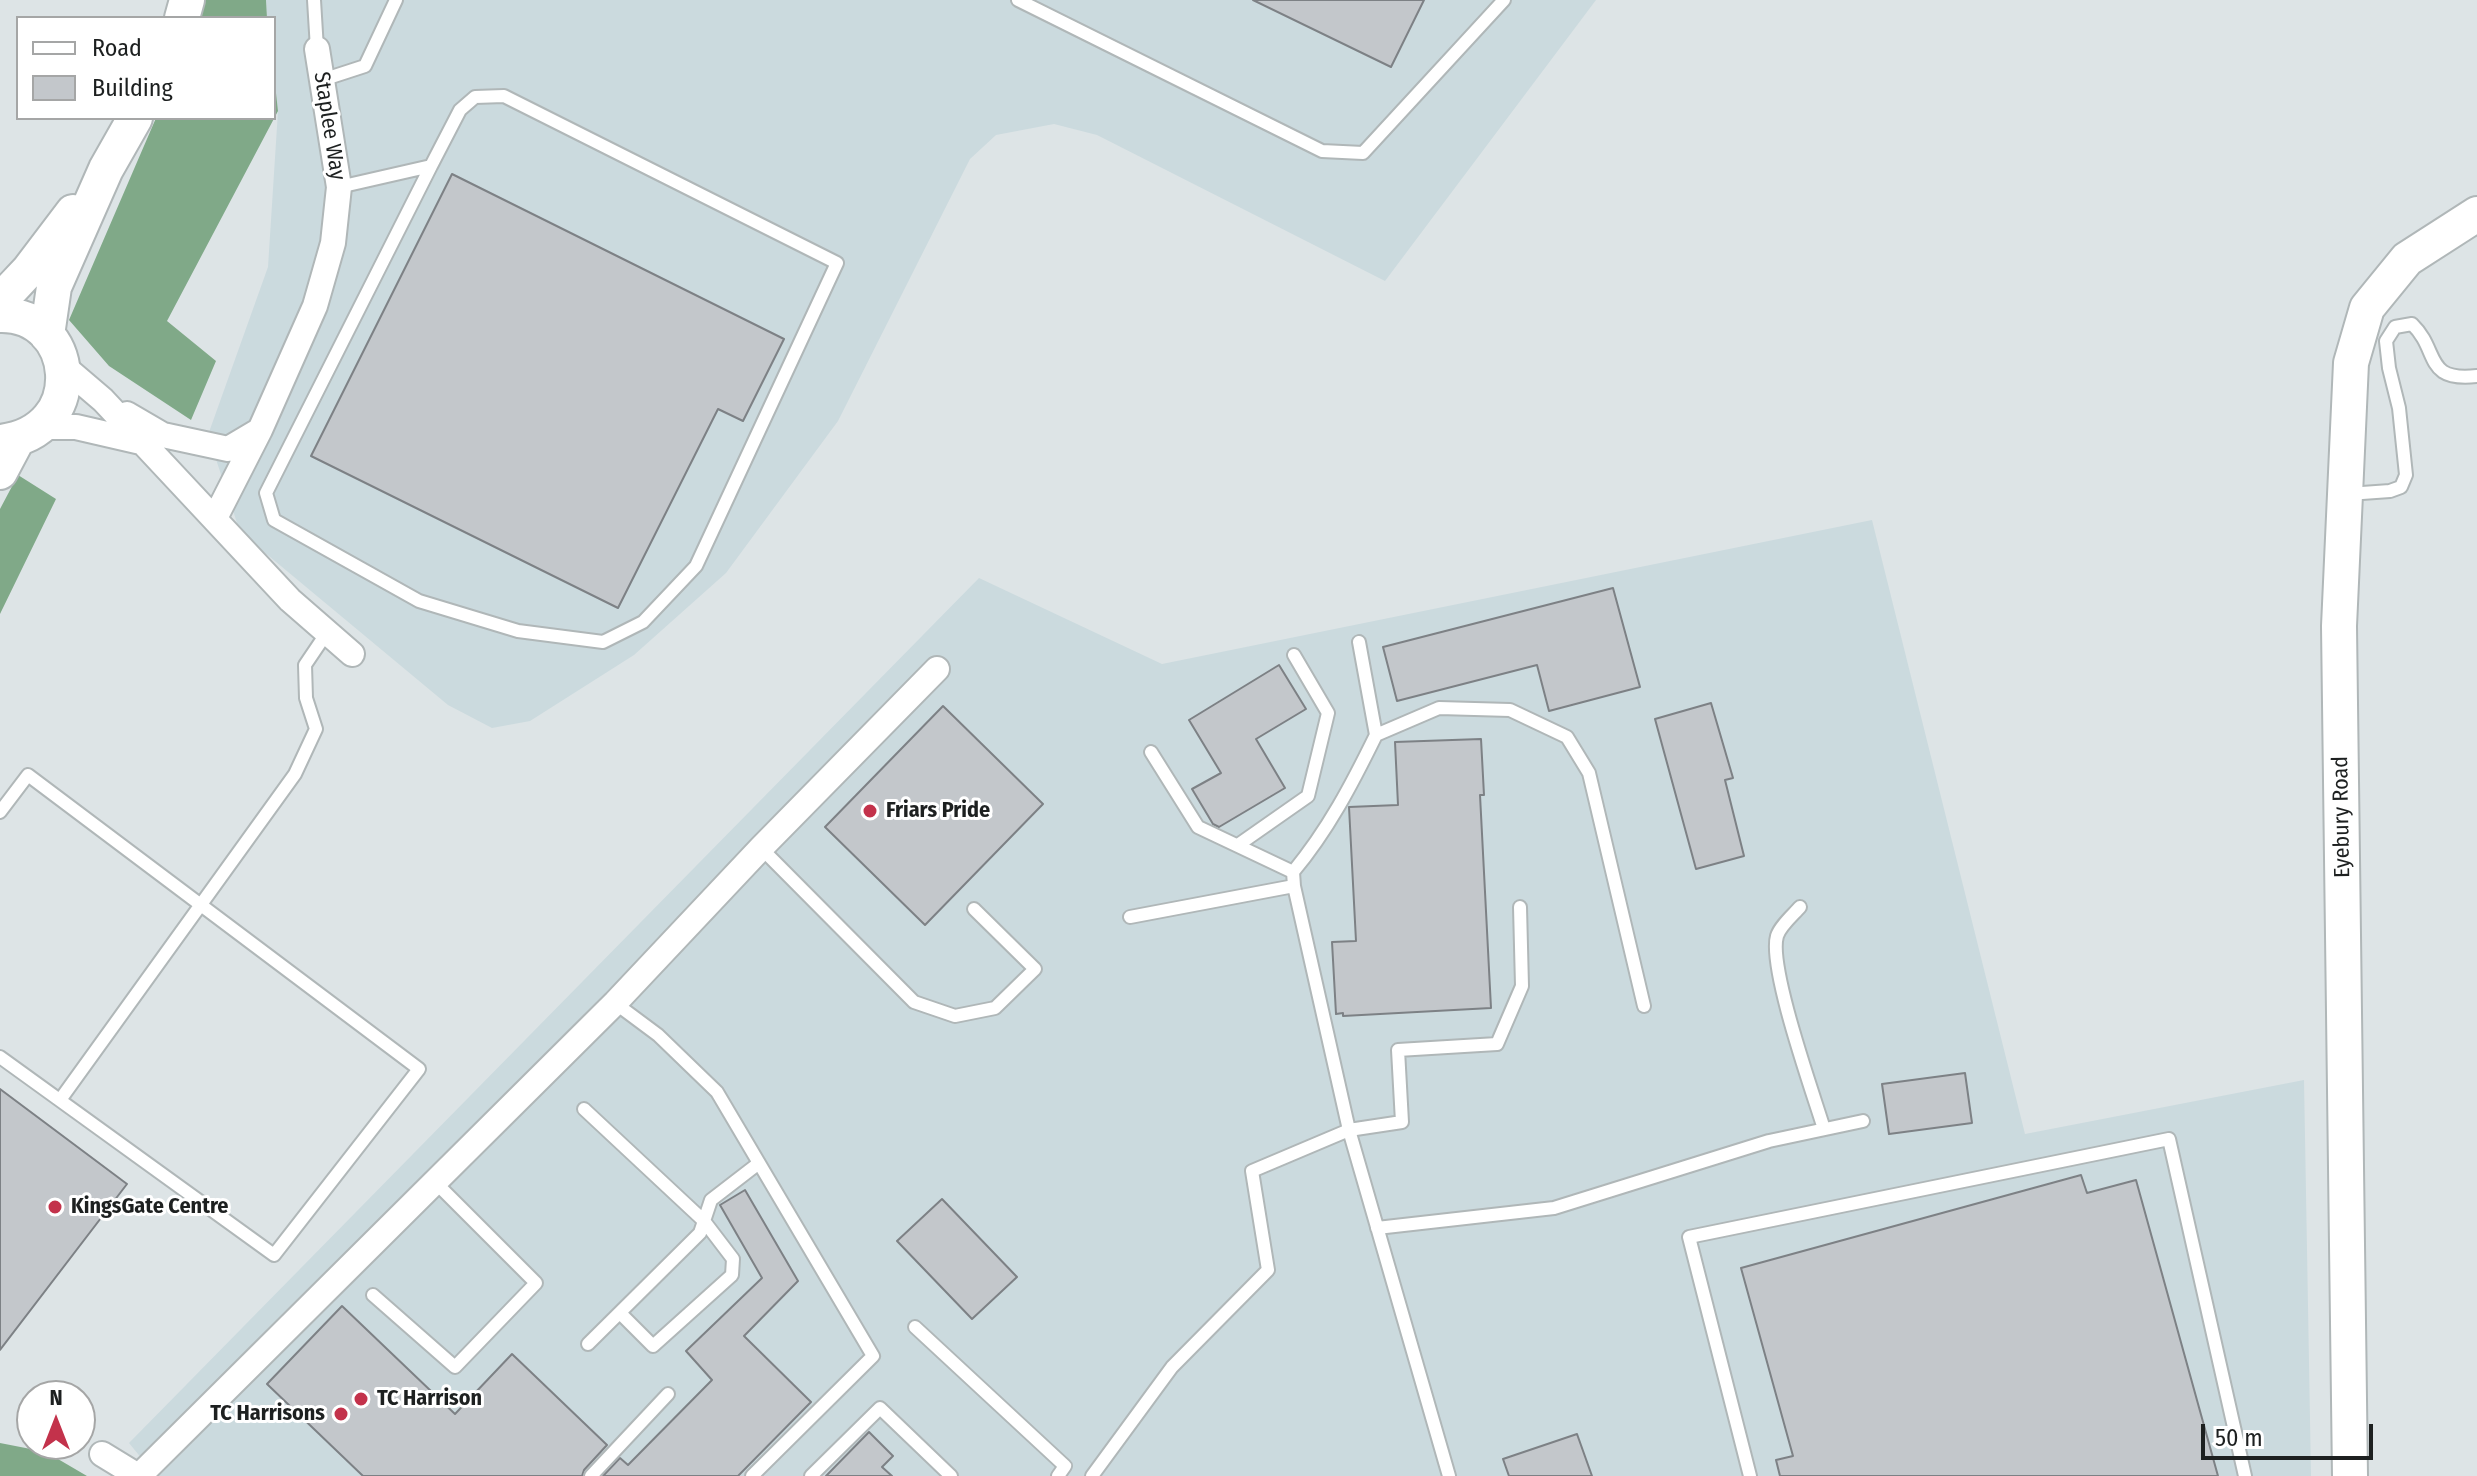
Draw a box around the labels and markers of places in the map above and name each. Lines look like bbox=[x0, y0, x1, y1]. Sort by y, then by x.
place label: Friars Pride bbox=[886, 798, 990, 824]
marker: Friars Pride bbox=[861, 802, 879, 820]
place label: KingsGate Centre bbox=[71, 1194, 228, 1220]
marker: KingsGate Centre bbox=[46, 1198, 64, 1216]
place label: TC Harrison bbox=[377, 1386, 482, 1412]
marker: TC Harrison bbox=[352, 1390, 370, 1408]
place label: TC Harrisons bbox=[210, 1401, 325, 1427]
marker: TC Harrisons bbox=[332, 1405, 350, 1423]

